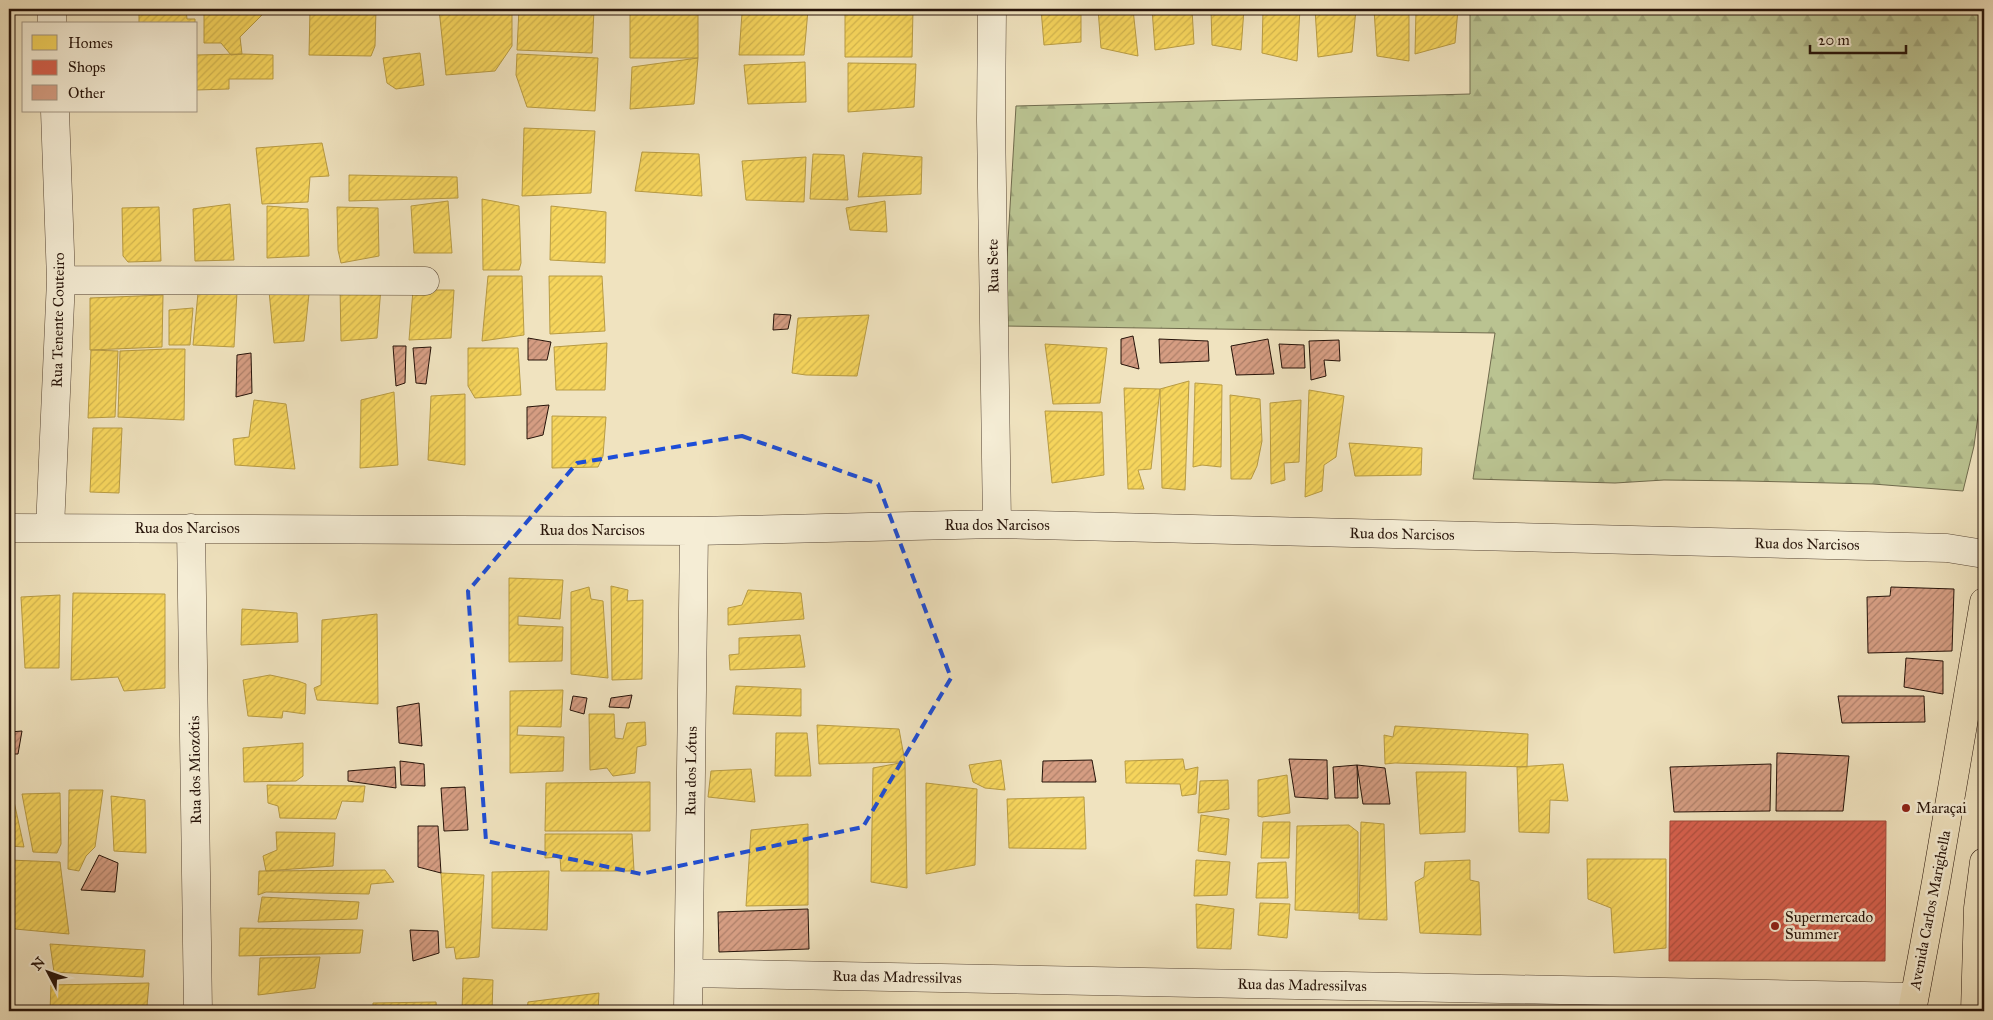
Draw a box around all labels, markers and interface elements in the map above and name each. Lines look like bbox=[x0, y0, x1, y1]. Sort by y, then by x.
legend bbox=[22, 22, 198, 112]
scale bar bbox=[1810, 22, 1907, 54]
text: 20 m bbox=[1818, 31, 1850, 49]
text: Homes bbox=[68, 34, 113, 52]
text: Shops bbox=[68, 58, 106, 76]
text: Other bbox=[68, 84, 105, 102]
street label: Rua Sete bbox=[984, 239, 1002, 293]
street label: Rua Tenente Couteiro bbox=[48, 252, 68, 388]
street label: Rua dos Narcisos bbox=[944, 516, 1050, 534]
street label: Rua dos Narcisos bbox=[134, 519, 240, 537]
street label: Rua dos Narcisos bbox=[539, 521, 645, 539]
street label: Rua dos Narcisos bbox=[1349, 524, 1455, 544]
street label: Rua dos Narcisos bbox=[1754, 534, 1860, 554]
street label: Rua dos Miozótis bbox=[185, 716, 205, 824]
street label: Rua dos Lótus bbox=[681, 726, 701, 816]
place label: Maraçai bbox=[1916, 799, 1967, 817]
marker: Maraçai bbox=[1900, 802, 1912, 814]
street label: Avenida Carlos Marighella bbox=[1906, 828, 1954, 992]
place label: Supermercado Summer bbox=[1785, 908, 1874, 943]
marker: Supermercado Summer bbox=[1769, 920, 1781, 932]
north arrow bbox=[22, 948, 72, 998]
text: N bbox=[28, 954, 49, 974]
street label: Rua das Madressilvas bbox=[832, 967, 962, 987]
street label: Rua das Madressilvas bbox=[1237, 975, 1367, 995]

